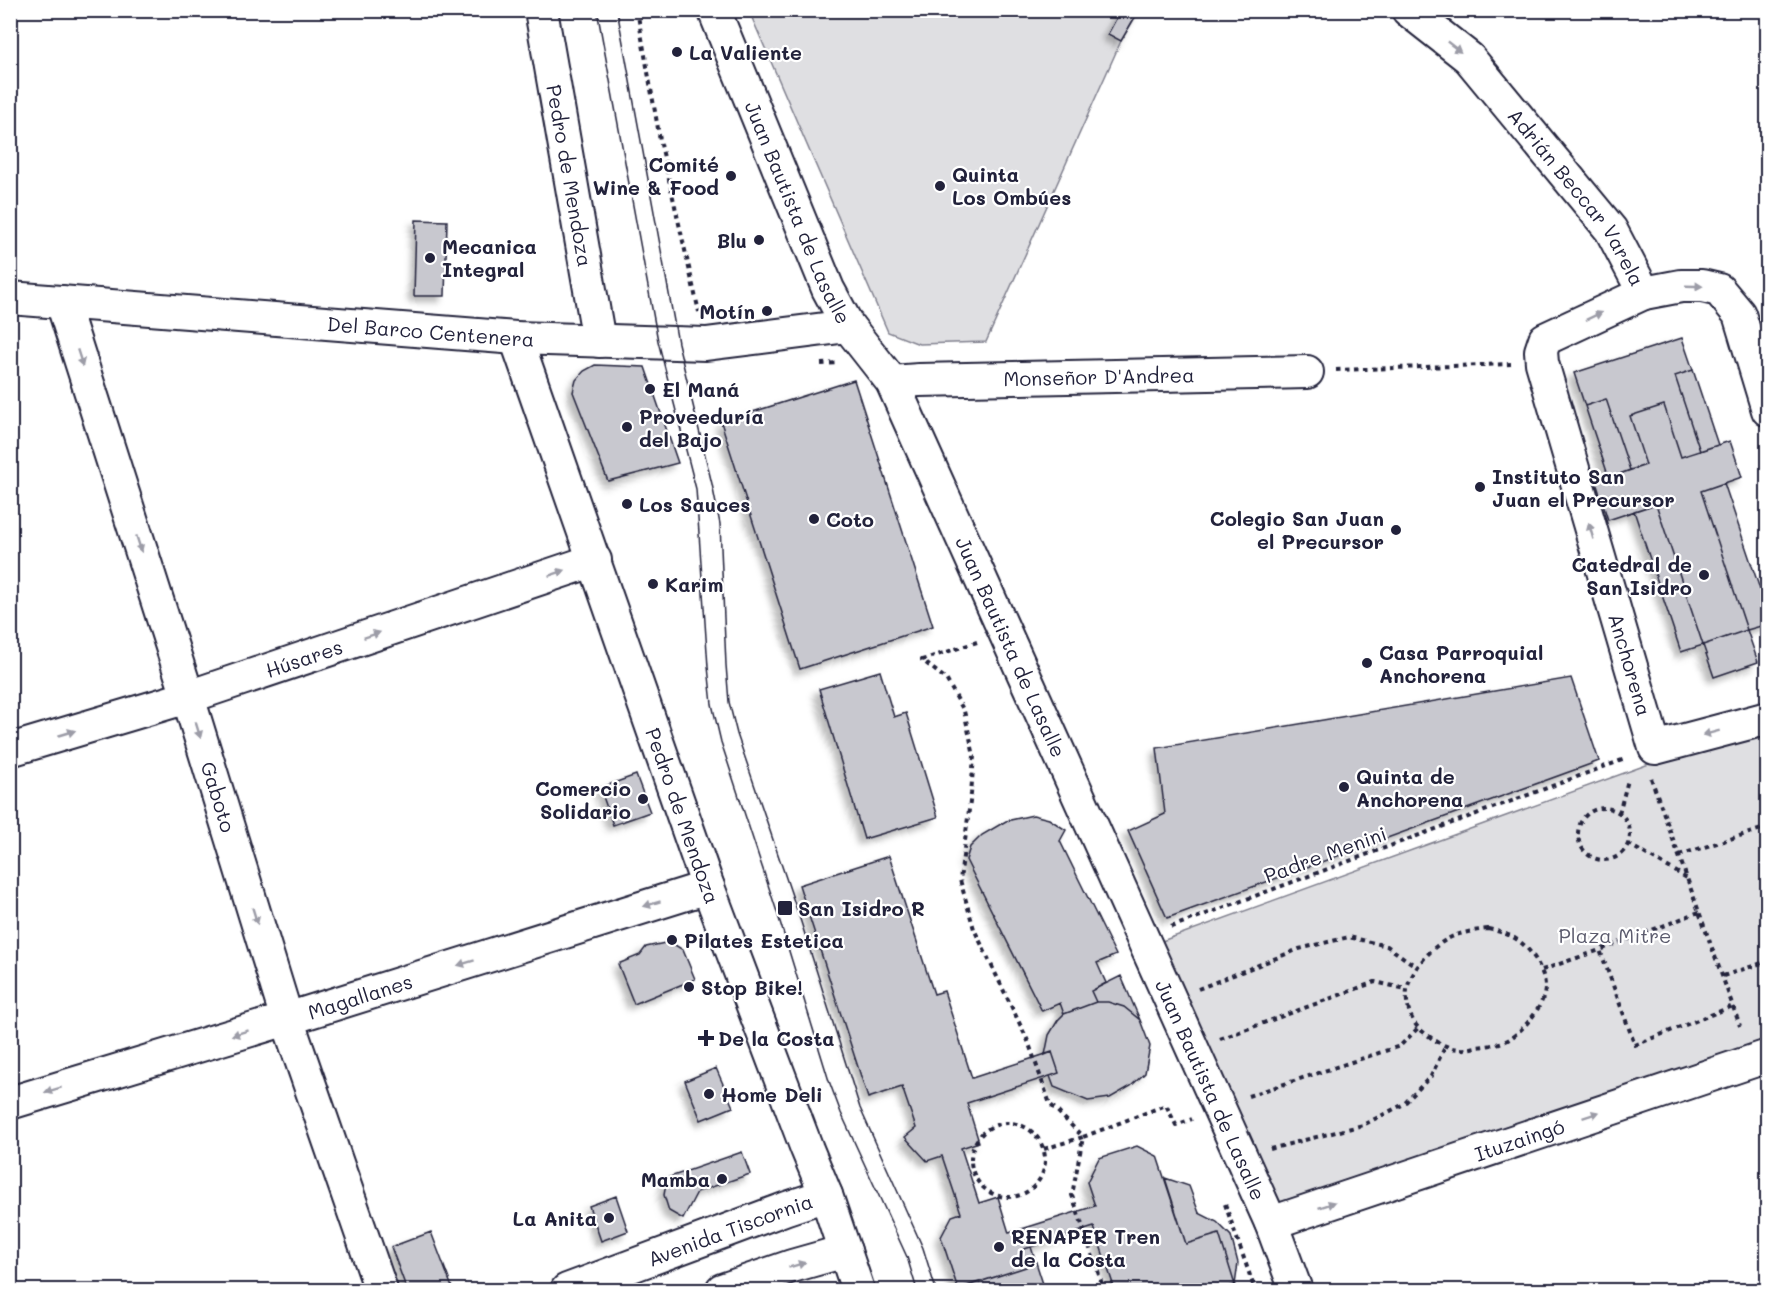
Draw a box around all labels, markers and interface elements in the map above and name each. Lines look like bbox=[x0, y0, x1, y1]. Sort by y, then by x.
place label: La Valiente bbox=[689, 39, 802, 65]
one-way arrow bbox=[1446, 40, 1462, 53]
marker: La Valiente bbox=[670, 45, 684, 59]
street label: Pedro de Mendoza bbox=[541, 82, 599, 269]
street label: Juan Bautista de Lasalle bbox=[740, 97, 857, 328]
street label: Adrián Beccar Varela bbox=[1503, 103, 1651, 290]
place label: Comité Wine & Food bbox=[593, 151, 719, 200]
place label: Quinta Los Ombúes bbox=[952, 161, 1071, 210]
marker: Comité Wine & Food bbox=[724, 169, 738, 183]
marker: Quinta Los Ombúes bbox=[933, 179, 947, 193]
place label: Blu bbox=[717, 227, 747, 253]
place label: Mecanica Integral bbox=[442, 233, 537, 282]
marker: Blu bbox=[752, 233, 766, 247]
marker: Mecanica Integral bbox=[423, 251, 437, 265]
one-way arrow bbox=[1685, 282, 1704, 291]
place label: Motín bbox=[699, 298, 755, 324]
marker: Motín bbox=[760, 304, 774, 318]
street label: Del Barco Centenera bbox=[326, 310, 535, 352]
one-way arrow bbox=[1586, 311, 1603, 320]
one-way arrow bbox=[76, 349, 85, 367]
street label: Monseñor D'Andrea bbox=[1003, 361, 1195, 391]
place label: El Maná bbox=[662, 376, 740, 402]
marker: El Maná bbox=[643, 382, 657, 396]
place label: Proveeduría del Bajo bbox=[639, 403, 764, 452]
marker: Proveeduría del Bajo bbox=[620, 420, 634, 434]
place label: Instituto San Juan el Precursor bbox=[1492, 463, 1675, 512]
marker: Instituto San Juan el Precursor bbox=[1473, 480, 1487, 494]
place label: Los Sauces bbox=[639, 491, 750, 517]
marker: Los Sauces bbox=[620, 497, 634, 511]
place label: Colegio San Juan el Precursor bbox=[1210, 505, 1384, 554]
place label: Coto bbox=[826, 506, 874, 532]
marker: Coto bbox=[807, 512, 821, 526]
one-way arrow bbox=[1586, 522, 1595, 540]
marker: Colegio San Juan el Precursor bbox=[1389, 523, 1403, 537]
street label: Juan Bautista de Lasalle bbox=[950, 532, 1072, 761]
one-way arrow bbox=[135, 535, 144, 553]
place label: Catedral de San Isidro bbox=[1572, 551, 1692, 600]
one-way arrow bbox=[548, 568, 566, 577]
marker: Catedral de San Isidro bbox=[1697, 568, 1711, 582]
place label: Karim bbox=[665, 571, 724, 597]
marker: Karim bbox=[646, 577, 660, 591]
street label: Anchorena bbox=[1603, 610, 1658, 719]
one-way arrow bbox=[363, 630, 381, 639]
street label: Húsares bbox=[262, 633, 346, 683]
place label: Casa Parroquial Anchorena bbox=[1379, 639, 1543, 688]
marker: Casa Parroquial Anchorena bbox=[1360, 656, 1374, 670]
one-way arrow bbox=[194, 721, 203, 739]
street label: Pedro de Mendoza bbox=[640, 724, 726, 907]
one-way arrow bbox=[58, 728, 76, 737]
one-way arrow bbox=[1702, 729, 1720, 739]
street label: Gaboto bbox=[196, 758, 242, 835]
place label: Quinta de Anchorena bbox=[1356, 763, 1463, 812]
place label: Comercio Solidario bbox=[535, 775, 631, 824]
marker: Quinta de Anchorena bbox=[1337, 780, 1351, 794]
marker: Comercio Solidario bbox=[636, 792, 650, 806]
street label: Padre Menini bbox=[1260, 820, 1390, 888]
place label: San Isidro R bbox=[798, 895, 925, 921]
marker: San Isidro R bbox=[776, 899, 794, 917]
one-way arrow bbox=[643, 900, 661, 909]
one-way arrow bbox=[251, 907, 260, 925]
park label: Plaza Mitre bbox=[1559, 922, 1671, 948]
place label: Pilates Estetica bbox=[684, 927, 844, 953]
marker: Pilates Estetica bbox=[665, 933, 679, 947]
one-way arrow bbox=[457, 959, 475, 968]
street label: Magallanes bbox=[305, 968, 416, 1025]
place label: Stop Bike! bbox=[701, 974, 803, 1000]
street label: Juan Bautista de Lasalle bbox=[1150, 975, 1272, 1204]
marker: Stop Bike! bbox=[682, 980, 696, 994]
place label: De la Costa bbox=[718, 1025, 835, 1051]
one-way arrow bbox=[231, 1029, 249, 1038]
marker: De la Costa bbox=[699, 1031, 713, 1045]
place label: Home Deli bbox=[721, 1081, 823, 1107]
one-way arrow bbox=[44, 1086, 62, 1095]
marker: Home Deli bbox=[702, 1087, 716, 1101]
one-way arrow bbox=[1582, 1110, 1600, 1120]
street label: Ituzaingó bbox=[1471, 1112, 1568, 1167]
place label: Mamba bbox=[641, 1166, 710, 1192]
marker: Mamba bbox=[715, 1172, 729, 1186]
street label: Avenida Tiscornia bbox=[644, 1187, 816, 1272]
one-way arrow bbox=[1318, 1199, 1336, 1209]
place label: La Anita bbox=[513, 1205, 597, 1231]
marker: La Anita bbox=[602, 1211, 616, 1225]
place label: RENAPER Tren de la Costa bbox=[1011, 1223, 1160, 1272]
marker: RENAPER Tren de la Costa bbox=[992, 1240, 1006, 1254]
one-way arrow bbox=[788, 1260, 806, 1269]

